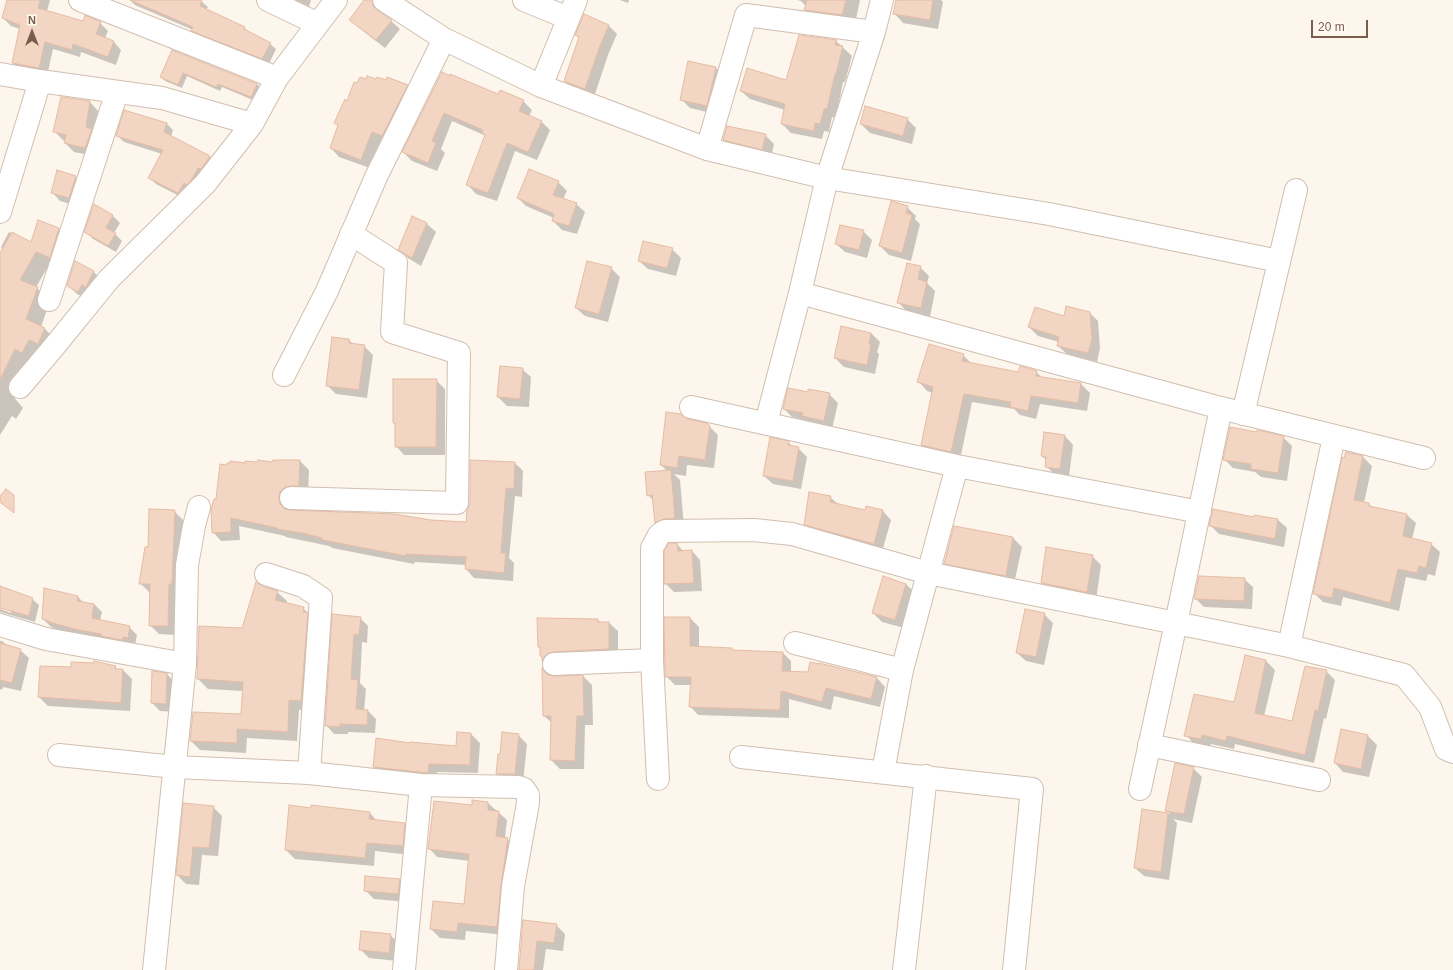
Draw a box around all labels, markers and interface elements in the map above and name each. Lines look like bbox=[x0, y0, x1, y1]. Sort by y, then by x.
north arrow bbox=[12, 12, 52, 52]
scale bar bbox=[1313, 12, 1370, 38]
text: N bbox=[28, 14, 36, 26]
text: 20 m bbox=[1318, 20, 1345, 34]

